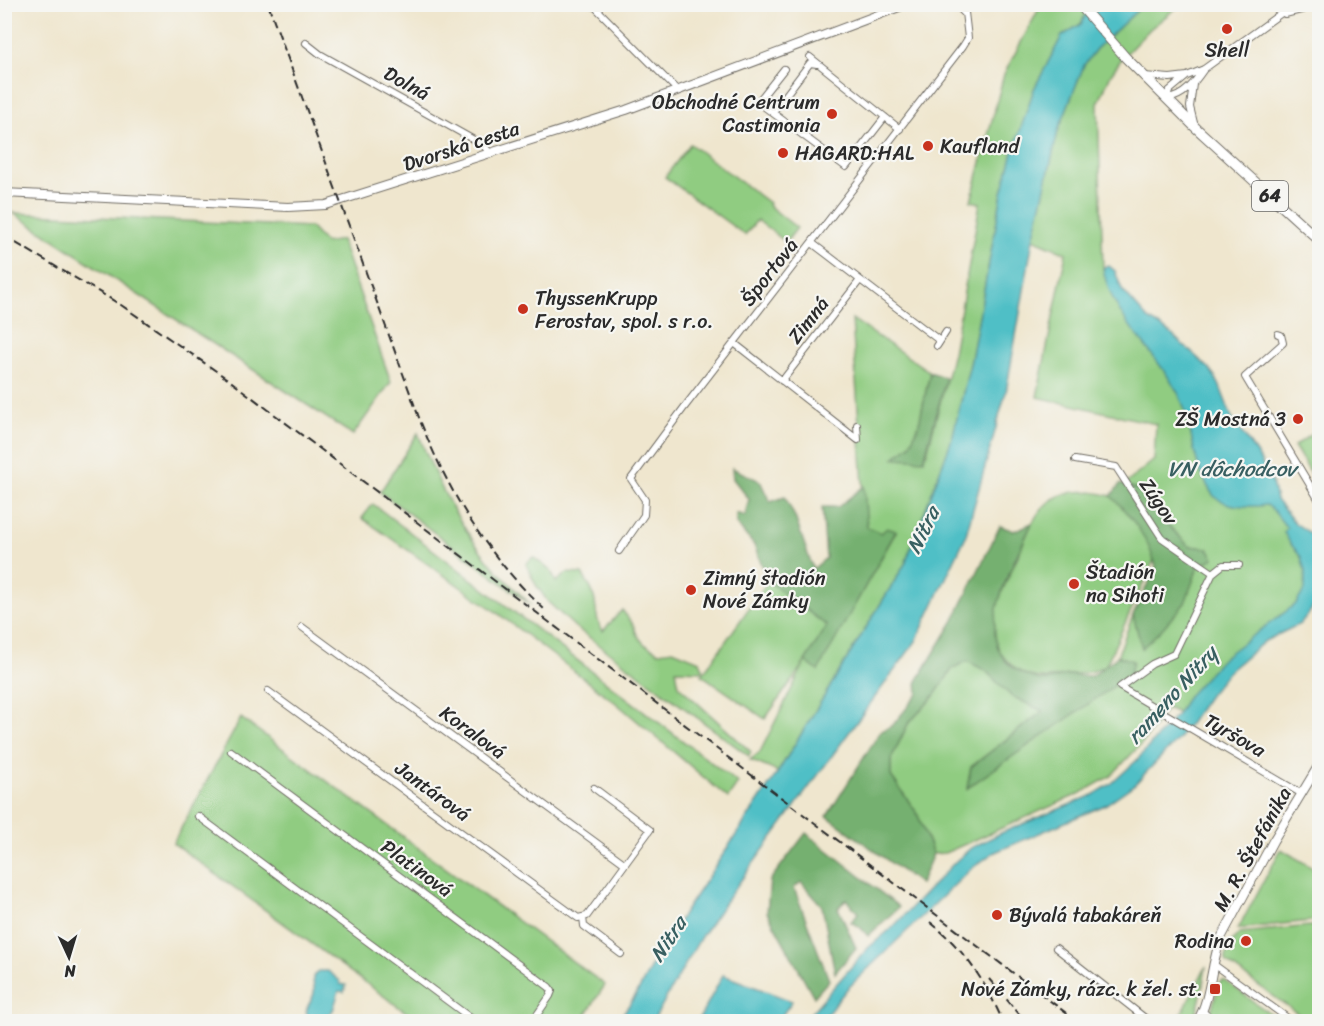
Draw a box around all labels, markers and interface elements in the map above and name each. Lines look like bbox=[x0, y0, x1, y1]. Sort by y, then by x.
marker: Shell bbox=[1220, 22, 1234, 36]
place label: Shell bbox=[1205, 33, 1250, 68]
street label: Dolná bbox=[377, 56, 437, 111]
place label: Obchodné Centrum Castimonia bbox=[652, 85, 821, 143]
marker: Obchodné Centrum Castimonia bbox=[825, 107, 839, 121]
street label: Dvorská cesta bbox=[398, 111, 525, 182]
place label: Kaufland bbox=[940, 129, 1020, 164]
place label: HAGARD:HAL bbox=[795, 136, 915, 171]
marker: Kaufland bbox=[921, 139, 935, 153]
marker: HAGARD:HAL bbox=[776, 146, 790, 160]
road number: 64 bbox=[1252, 181, 1288, 211]
street label: Športová bbox=[731, 230, 808, 314]
place label: ThyssenKrupp Ferostav, spol. s r.o. bbox=[535, 281, 713, 339]
street label: Zimná bbox=[778, 289, 838, 352]
marker: ThyssenKrupp Ferostav, spol. s r.o. bbox=[516, 302, 530, 316]
place label: ZŠ Mostná 3 bbox=[1175, 402, 1286, 437]
marker: ZŠ Mostná 3 bbox=[1291, 412, 1305, 426]
water label: VN dôchodcov bbox=[1168, 450, 1300, 488]
street label: Zúgov bbox=[1130, 470, 1188, 533]
water label: Nitra bbox=[895, 498, 952, 560]
place label: Štadión na Sihoti bbox=[1086, 555, 1166, 613]
place label: Zimný štadión Nové Zámky bbox=[703, 561, 826, 619]
marker: Štadión na Sihoti bbox=[1067, 577, 1081, 591]
marker: Zimný štadión Nové Zámky bbox=[684, 583, 698, 597]
water label: rameno Nitry bbox=[1117, 634, 1229, 753]
street label: Koralová bbox=[432, 696, 514, 769]
street label: Tyršova bbox=[1197, 704, 1273, 768]
street label: Jantárová bbox=[387, 751, 478, 831]
street label: M. R. Štefánika bbox=[1204, 780, 1301, 918]
street label: Platinová bbox=[373, 830, 460, 907]
place label: Bývalá tabakáreň bbox=[1009, 898, 1162, 933]
water label: Nitra bbox=[639, 906, 699, 970]
marker: Bývalá tabakáreň bbox=[990, 908, 1004, 922]
place label: Rodina bbox=[1175, 924, 1234, 959]
north arrow bbox=[39, 927, 99, 987]
marker: Rodina bbox=[1239, 934, 1253, 948]
text: N bbox=[63, 957, 78, 986]
place label: Nové Zámky, rázc. k žel. st. bbox=[961, 972, 1203, 1007]
marker: Nové Zámky, rázc. k žel. st. bbox=[1208, 982, 1222, 996]

